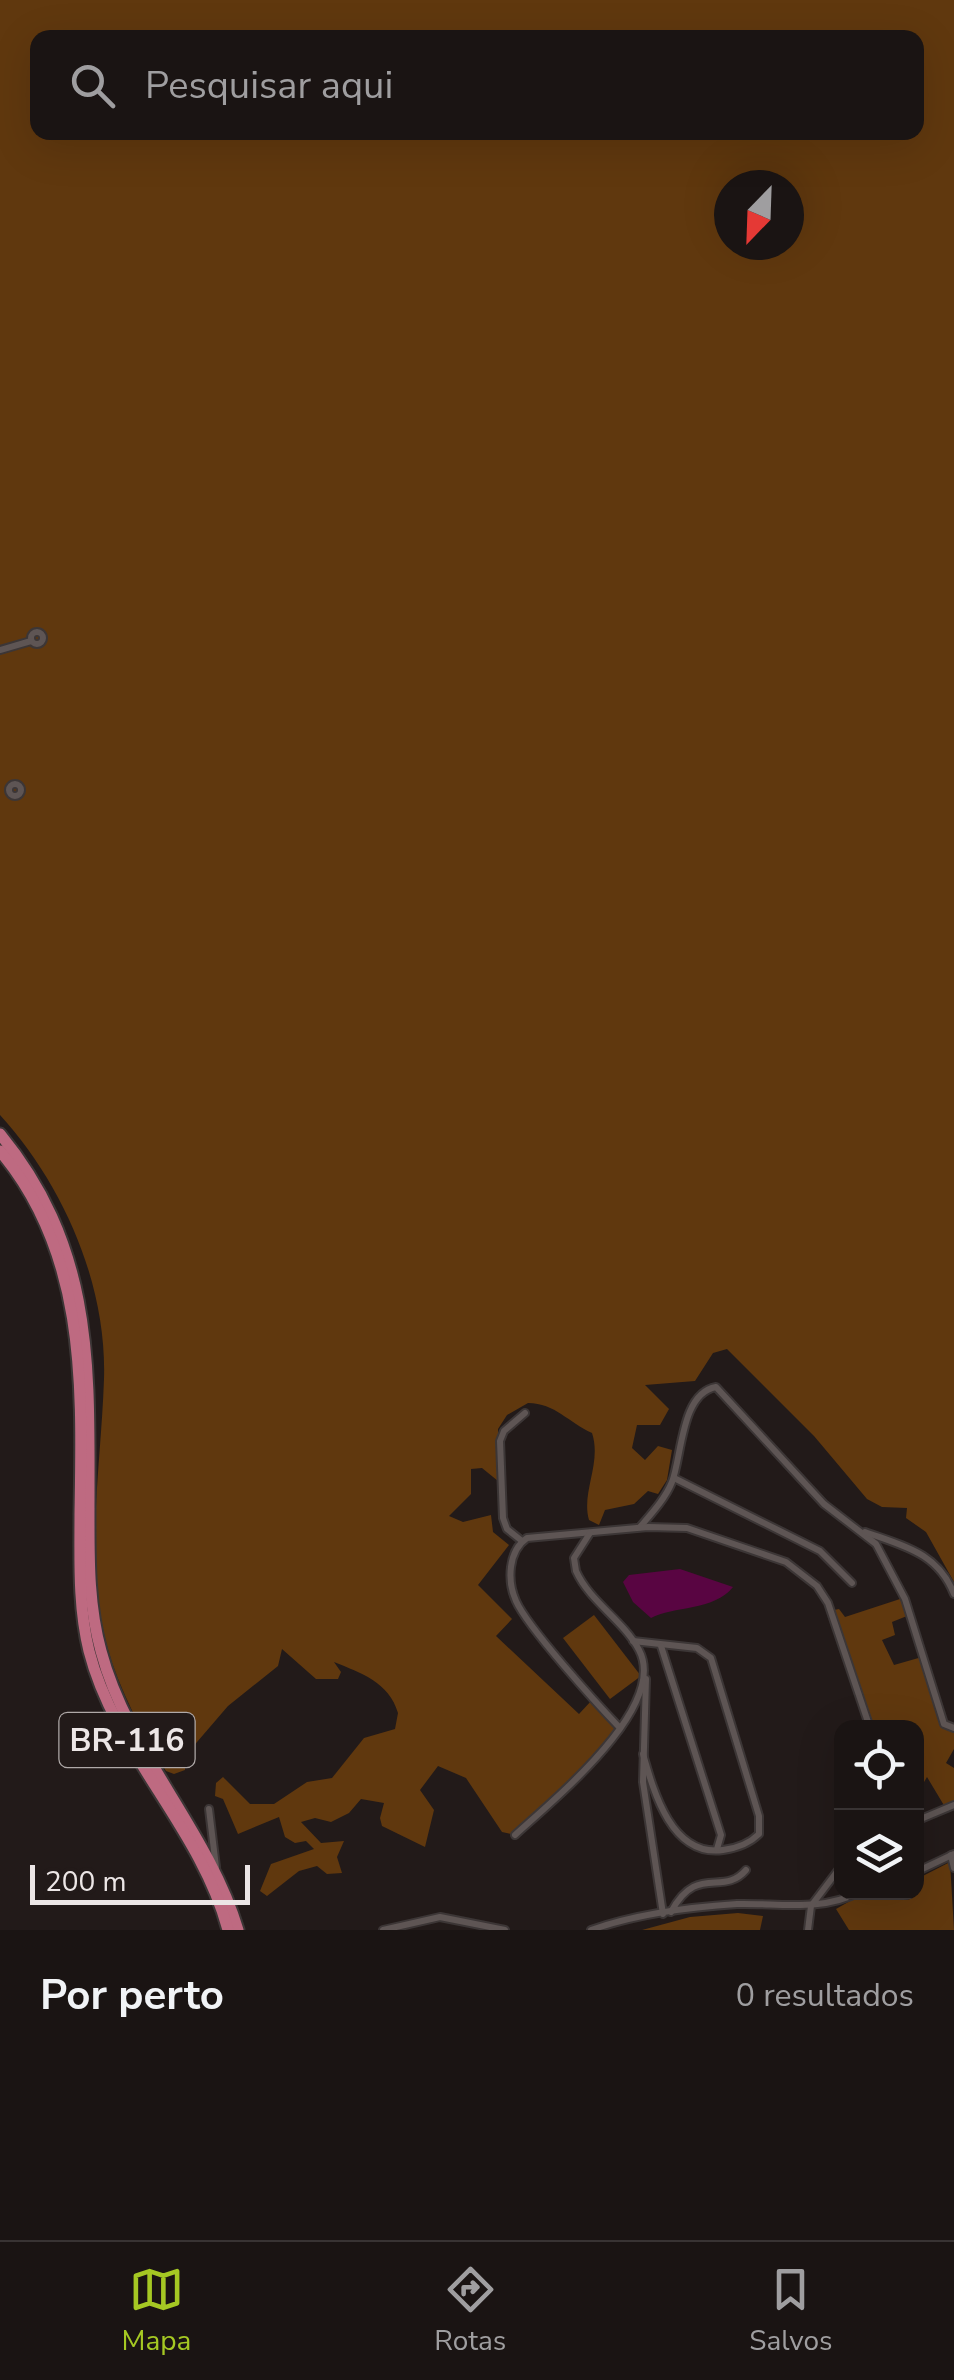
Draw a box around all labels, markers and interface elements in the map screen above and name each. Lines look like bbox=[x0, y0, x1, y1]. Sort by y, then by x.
search box bbox=[30, 30, 924, 140]
icon: search bbox=[65, 58, 120, 113]
text: Pesquisar aqui bbox=[145, 60, 393, 111]
north arrow bbox=[714, 170, 804, 260]
road number: BR-116 bbox=[59, 1713, 194, 1767]
map controls bbox=[834, 1720, 924, 1900]
button: locate bbox=[834, 1720, 924, 1810]
button: layers bbox=[834, 1810, 924, 1900]
scale bar bbox=[30, 1860, 250, 1904]
text: 200 m bbox=[45, 1863, 127, 1901]
text: Por perto bbox=[40, 1967, 224, 2024]
text: 0 resultados bbox=[736, 1974, 914, 2017]
tab: Mapa bbox=[121, 2262, 191, 2360]
tab: Rotas bbox=[434, 2262, 506, 2360]
tab: Salvos bbox=[749, 2262, 833, 2360]

